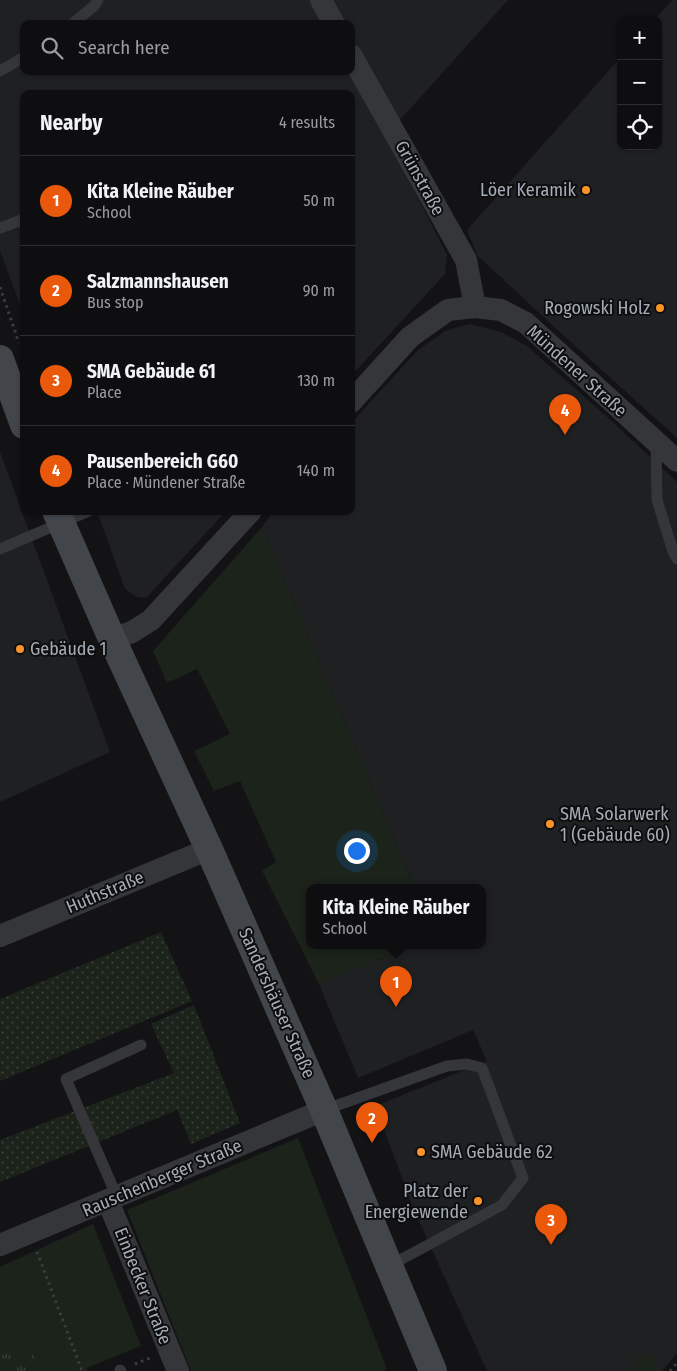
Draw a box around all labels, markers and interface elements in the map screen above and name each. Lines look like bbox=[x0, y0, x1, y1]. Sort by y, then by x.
map controls bbox=[617, 15, 662, 150]
button: + bbox=[617, 15, 662, 60]
search box bbox=[20, 20, 355, 75]
icon: search bbox=[38, 34, 66, 62]
text: Search here bbox=[78, 36, 170, 59]
button: − bbox=[617, 60, 662, 105]
button: locate bbox=[617, 105, 662, 150]
text: Nearby bbox=[40, 110, 102, 136]
text: 4 results bbox=[279, 113, 335, 132]
street label: Grünstraße bbox=[390, 137, 450, 219]
place label: Löer Keramik bbox=[480, 179, 577, 201]
text: Kita Kleine Räuber bbox=[87, 180, 234, 203]
marker: Löer Keramik bbox=[580, 184, 592, 196]
text: 1 bbox=[53, 191, 59, 210]
text: 50 m bbox=[303, 191, 335, 210]
text: School bbox=[87, 203, 131, 222]
text: Salzmannshausen bbox=[87, 270, 229, 293]
text: 2 bbox=[52, 281, 60, 300]
text: 90 m bbox=[303, 281, 335, 300]
text: Bus stop bbox=[87, 293, 143, 312]
place label: Rogowski Holz bbox=[544, 297, 650, 319]
marker: Rogowski Holz bbox=[654, 302, 666, 314]
street label: Mündener Straße bbox=[522, 320, 632, 422]
text: SMA Gebäude 61 bbox=[87, 360, 216, 383]
text: 3 bbox=[52, 371, 60, 390]
text: 130 m bbox=[297, 371, 335, 390]
text: Place bbox=[87, 383, 122, 402]
pin: 4 bbox=[549, 394, 581, 435]
text: Pausenbereich G60 bbox=[87, 450, 238, 473]
text: 4 bbox=[52, 461, 60, 480]
text: 140 m bbox=[297, 461, 335, 480]
text: Place · Mündener Straße bbox=[87, 473, 245, 492]
place label: Gebäude 1 bbox=[30, 638, 107, 660]
marker: Gebäude 1 bbox=[14, 643, 26, 655]
place label: SMA Solarwerk 1 (Gebäude 60) bbox=[560, 803, 670, 846]
marker: SMA Solarwerk 1 (Gebäude 60) bbox=[544, 818, 556, 830]
your location bbox=[344, 838, 370, 864]
street label: Huthstraße bbox=[63, 866, 147, 918]
popup bbox=[306, 884, 486, 949]
text: Kita Kleine Räuber bbox=[323, 896, 469, 919]
text: School bbox=[323, 919, 367, 938]
street label: Sandershäuser Straße bbox=[234, 924, 320, 1082]
pin: 1 bbox=[380, 966, 412, 1007]
pin: 2 bbox=[356, 1102, 388, 1143]
street label: Rauschenberger Straße bbox=[79, 1134, 245, 1222]
place label: SMA Gebäude 62 bbox=[431, 1141, 553, 1163]
marker: SMA Gebäude 62 bbox=[415, 1146, 427, 1158]
place label: Platz der Energiewende bbox=[365, 1180, 469, 1223]
marker: Platz der Energiewende bbox=[472, 1195, 484, 1207]
pin: 3 bbox=[535, 1204, 567, 1245]
street label: Einbecker Straße bbox=[110, 1224, 176, 1348]

